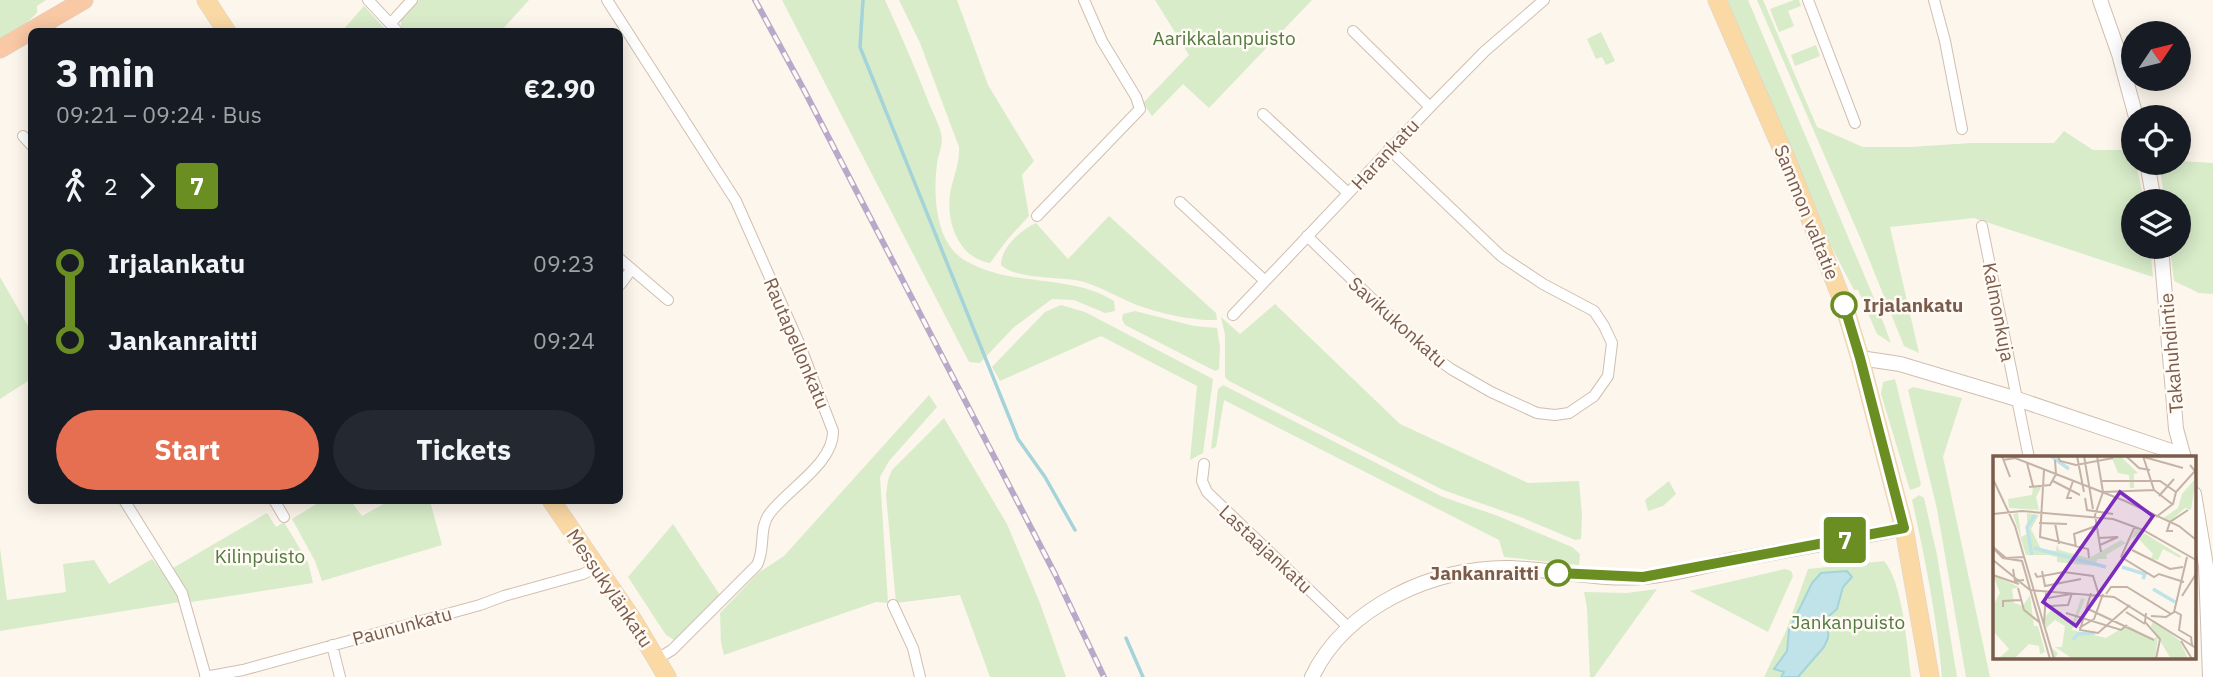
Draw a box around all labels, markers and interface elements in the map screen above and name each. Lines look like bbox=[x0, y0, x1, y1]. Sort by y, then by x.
north arrow bbox=[2121, 21, 2191, 91]
map controls bbox=[2121, 21, 2191, 259]
park label: Aarikkalanpuisto bbox=[1152, 26, 1296, 50]
text: 3 min bbox=[56, 48, 155, 97]
text: €2.90 bbox=[524, 71, 595, 105]
text: 09:21 – 09:24 · Bus bbox=[56, 99, 262, 129]
button: locate bbox=[2121, 105, 2191, 175]
street label: Harankatu bbox=[1346, 113, 1424, 195]
street label: Sammon valtatie bbox=[1769, 141, 1845, 283]
icon: walk bbox=[56, 167, 94, 205]
icon: forward bbox=[128, 167, 166, 205]
text: 7 bbox=[190, 170, 204, 202]
text: 2 bbox=[104, 171, 118, 201]
button: layers bbox=[2121, 189, 2191, 259]
text: Irjalankatu bbox=[108, 246, 245, 280]
text: 09:23 bbox=[533, 248, 595, 278]
street label: Kalmonkuja bbox=[1978, 260, 2020, 364]
street label: Savikukonkatu bbox=[1344, 271, 1452, 373]
street label: Rautapellonkatu bbox=[759, 274, 835, 412]
marker: Irjalankatu bbox=[1831, 292, 1857, 318]
street label: Takahuhdintie bbox=[2154, 292, 2188, 414]
place label: Irjalankatu bbox=[1863, 293, 1963, 317]
text: Jankanraitti bbox=[108, 323, 258, 357]
text: 09:24 bbox=[533, 325, 595, 355]
button: Start bbox=[56, 410, 319, 490]
button: Tickets bbox=[333, 410, 595, 490]
inset map bbox=[1993, 456, 2196, 660]
street label: Lastaajankatu bbox=[1214, 500, 1318, 598]
line badge: 7 bbox=[1822, 517, 1868, 563]
street label: Messukylänkatu bbox=[561, 524, 659, 652]
text: 7 bbox=[1838, 524, 1852, 556]
park label: Kilinpuisto bbox=[215, 544, 305, 568]
marker: Jankanraitti bbox=[1545, 560, 1571, 586]
place label: Jankanraitti bbox=[1430, 561, 1539, 585]
street label: Paununkatu bbox=[350, 601, 454, 651]
park label: Jankanpuisto bbox=[1791, 610, 1905, 634]

